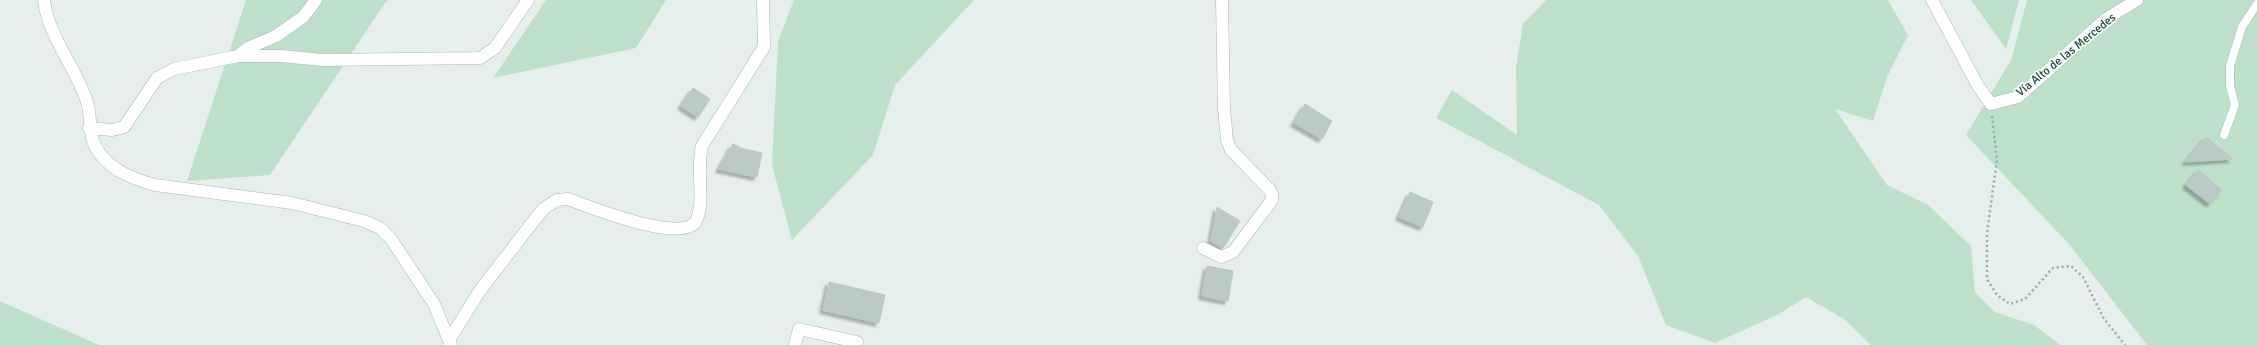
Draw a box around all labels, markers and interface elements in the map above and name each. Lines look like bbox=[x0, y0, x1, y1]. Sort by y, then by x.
street label: Vía Alto de las Mercedes bbox=[2013, 10, 2119, 100]

